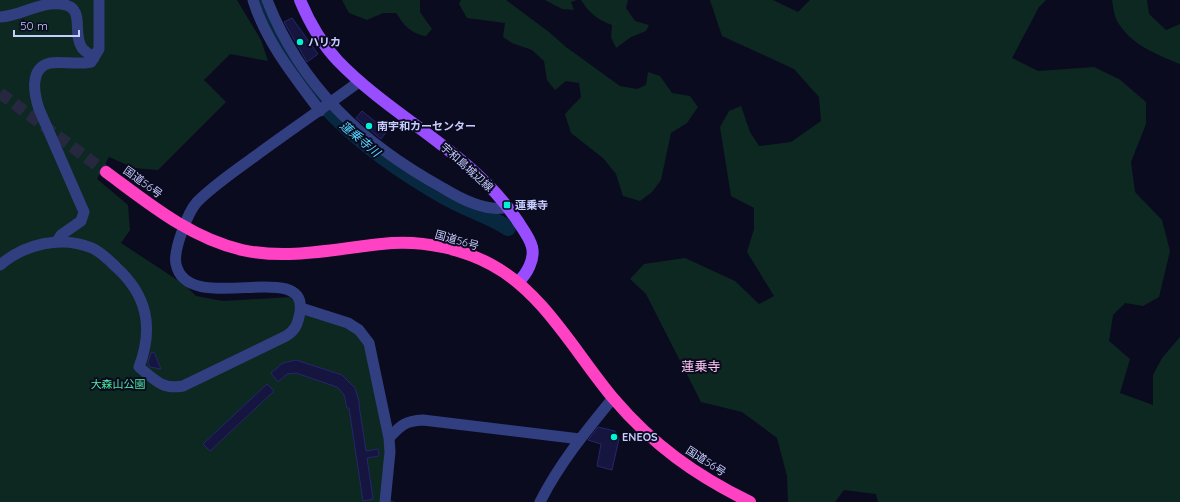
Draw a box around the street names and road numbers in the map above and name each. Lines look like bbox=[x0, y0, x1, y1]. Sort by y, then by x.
street label: 宇和島城辺線 bbox=[438, 140, 496, 194]
street label: 国道56号 bbox=[121, 163, 165, 201]
street label: 国道56号 bbox=[433, 227, 481, 253]
street label: 国道56号 bbox=[683, 443, 729, 479]

